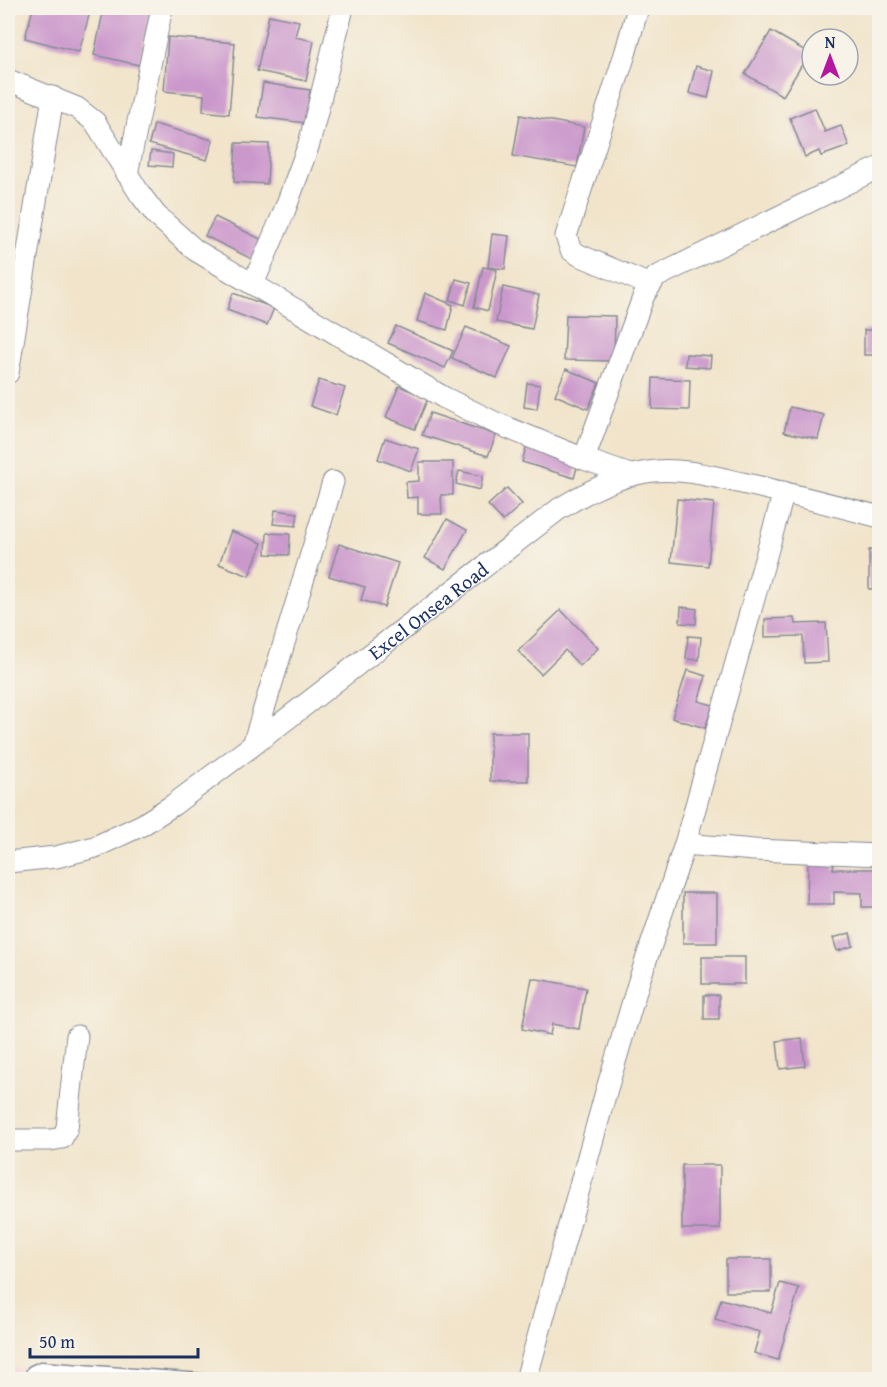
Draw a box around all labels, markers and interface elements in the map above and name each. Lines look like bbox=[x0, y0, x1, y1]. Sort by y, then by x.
north arrow bbox=[800, 27, 860, 87]
text: N bbox=[825, 30, 836, 54]
street label: Excel Onsea Road bbox=[361, 554, 494, 666]
scale bar bbox=[30, 1321, 198, 1359]
text: 50 m bbox=[39, 1328, 75, 1355]

